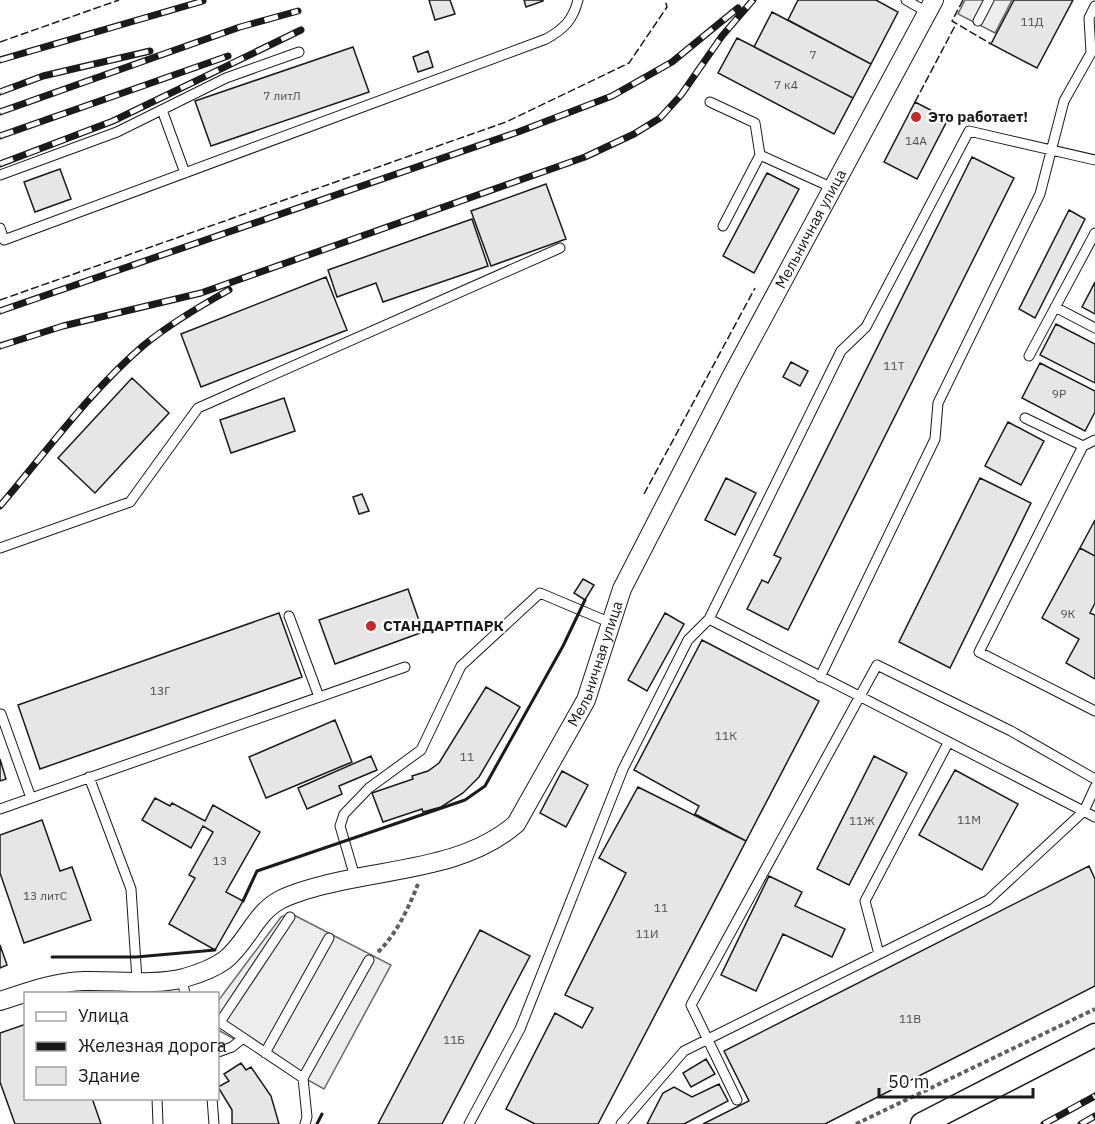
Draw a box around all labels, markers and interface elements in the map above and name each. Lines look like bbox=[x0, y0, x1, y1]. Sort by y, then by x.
house number: 11Д bbox=[1020, 14, 1044, 29]
house number: 7 bbox=[809, 47, 817, 62]
house number: 7 к4 bbox=[774, 77, 798, 92]
house number: 7 литЛ bbox=[263, 88, 301, 103]
place label: Это работает! bbox=[928, 107, 1028, 126]
marker: Это работает! bbox=[909, 110, 923, 124]
house number: 14А bbox=[905, 133, 927, 148]
street label: Мельничная улица bbox=[771, 166, 850, 292]
house number: 11Т bbox=[883, 358, 905, 373]
house number: 9Р bbox=[1052, 386, 1066, 401]
street label: Мельничная улица bbox=[563, 598, 626, 730]
house number: 9К bbox=[1060, 606, 1076, 621]
place label: СТАНДАРТПАРК bbox=[383, 616, 504, 635]
marker: СТАНДАРТПАРК bbox=[364, 619, 378, 633]
house number: 13Г bbox=[150, 683, 170, 698]
house number: 11К bbox=[715, 728, 737, 743]
house number: 11 bbox=[460, 749, 474, 764]
house number: 11М bbox=[957, 812, 981, 827]
house number: 11Ж bbox=[849, 813, 875, 828]
house number: 13 bbox=[213, 853, 227, 868]
house number: 13 литС bbox=[23, 888, 68, 903]
house number: 11 bbox=[654, 900, 668, 915]
house number: 11И bbox=[636, 926, 658, 941]
legend bbox=[24, 992, 219, 1100]
text: Улица bbox=[78, 1004, 129, 1027]
house number: 11В bbox=[899, 1011, 921, 1026]
house number: 11Б bbox=[443, 1032, 465, 1047]
text: Железная дорога bbox=[78, 1034, 227, 1057]
scale bar bbox=[879, 1061, 1034, 1099]
text: Здание bbox=[78, 1064, 140, 1087]
text: 50 m bbox=[888, 1070, 930, 1093]

